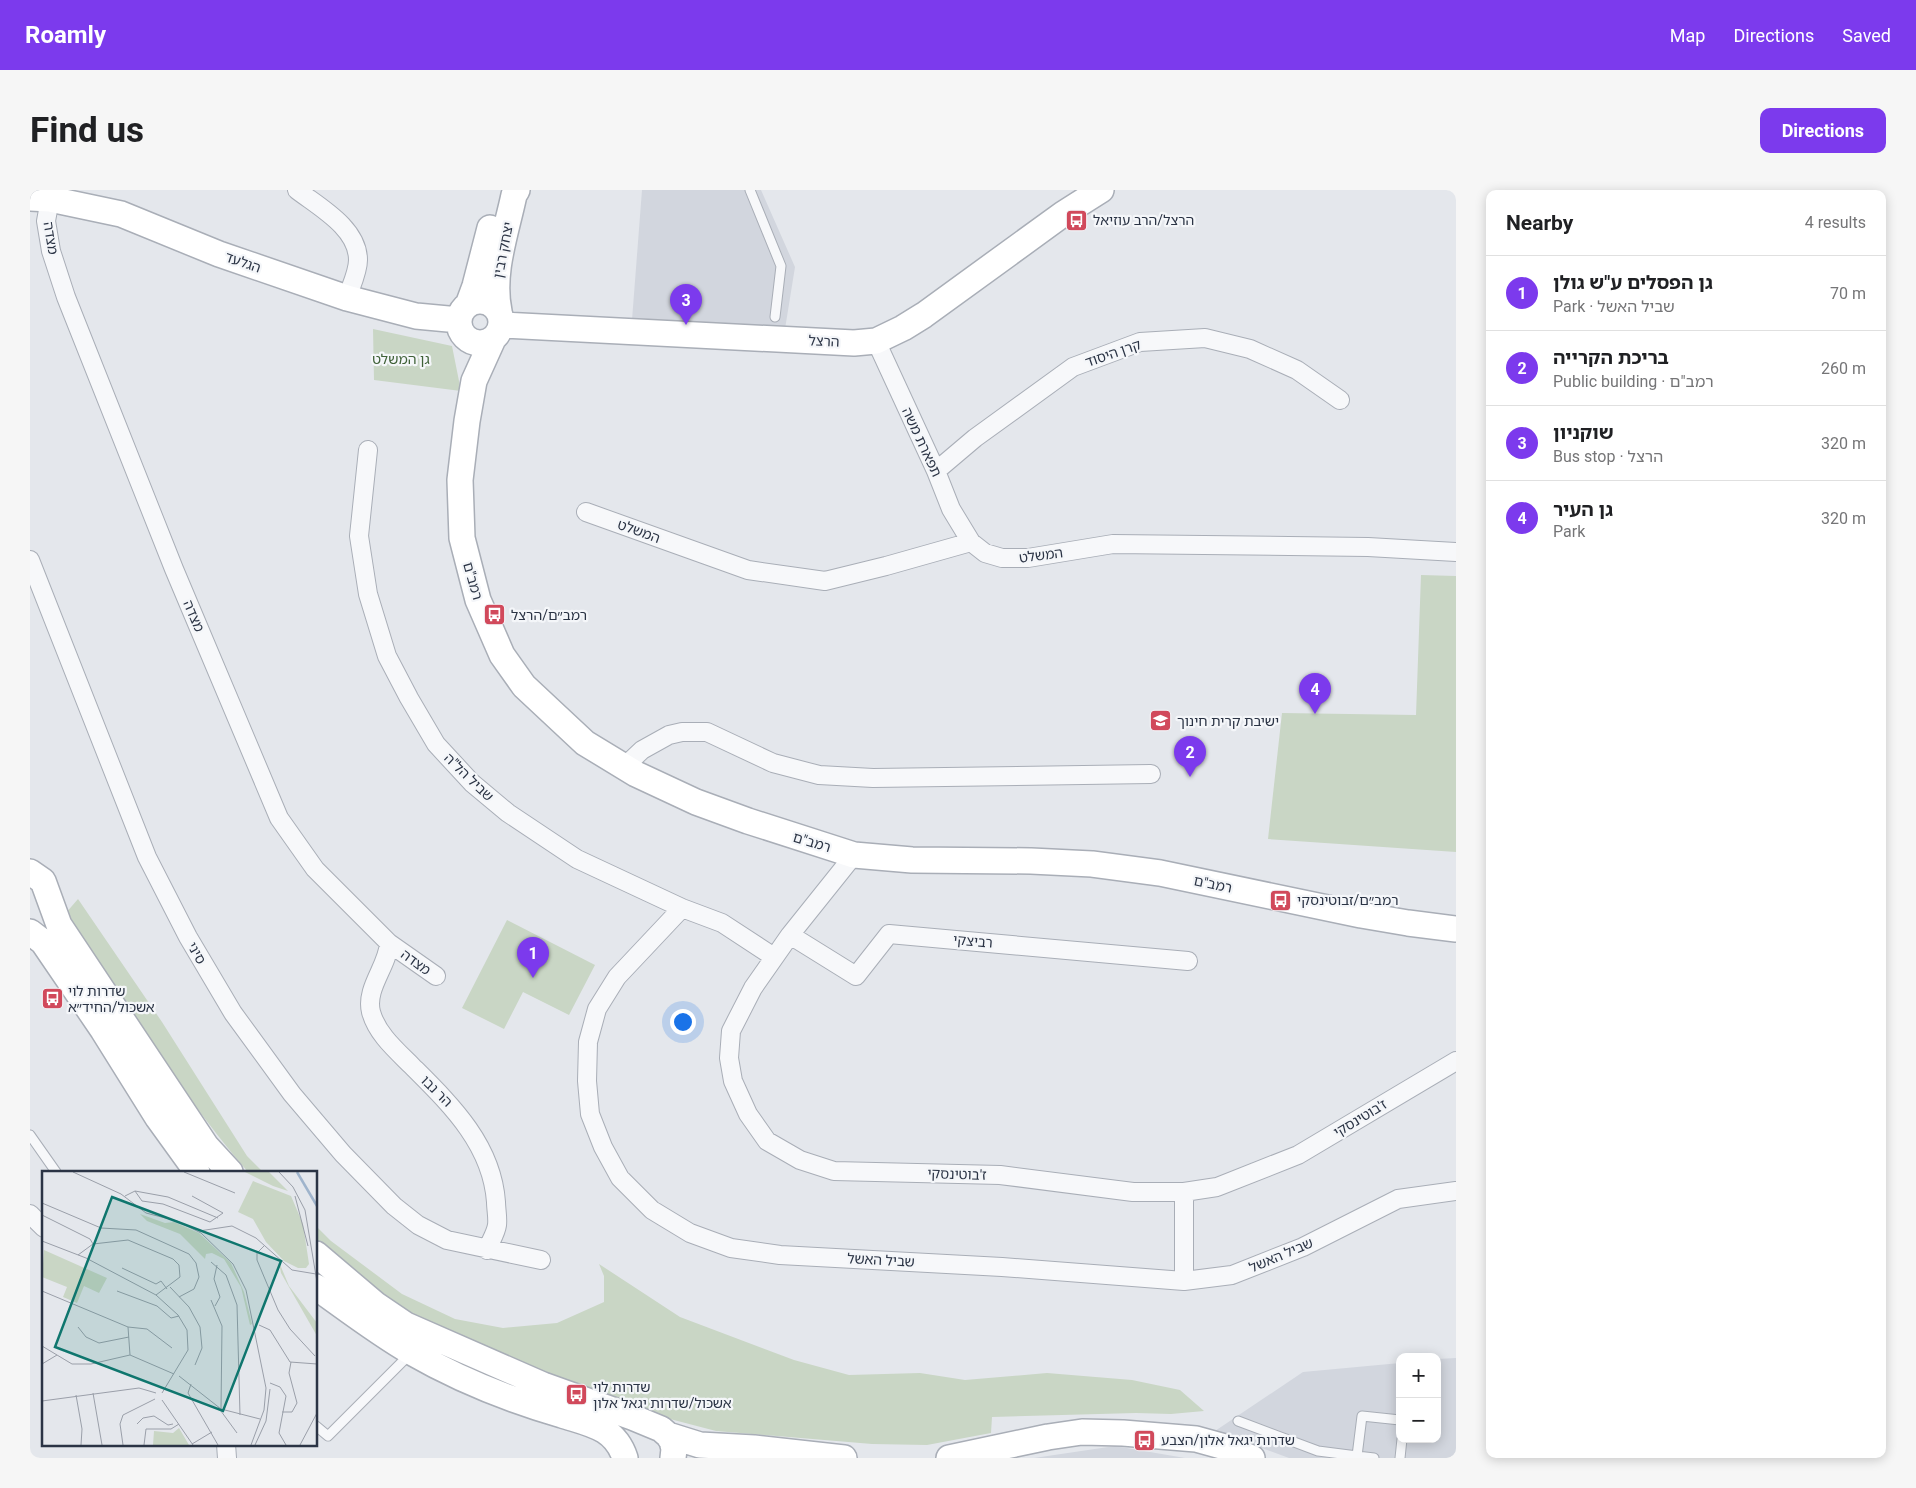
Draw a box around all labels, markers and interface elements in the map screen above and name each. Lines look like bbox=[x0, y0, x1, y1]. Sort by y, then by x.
text: Roamly bbox=[25, 21, 106, 49]
text: Map bbox=[1670, 25, 1705, 46]
text: Directions bbox=[1733, 25, 1814, 46]
text: Saved bbox=[1842, 25, 1891, 46]
button: Directions bbox=[1760, 108, 1886, 153]
text: Find us bbox=[30, 110, 144, 151]
bus stop icon: הרצל/הרב עוזיאל bbox=[1065, 208, 1089, 232]
text: Nearby bbox=[1506, 211, 1573, 235]
place label: הרצל/הרב עוזיאל bbox=[1093, 212, 1194, 228]
text: 4 results bbox=[1805, 213, 1866, 232]
street label: מצדה bbox=[41, 221, 61, 255]
street label: יצחק רבין bbox=[490, 221, 516, 279]
street label: הגלעד bbox=[223, 248, 263, 276]
text: גן הפסלים ע"ש גולן bbox=[1553, 271, 1713, 294]
pin: 3 bbox=[670, 284, 702, 325]
text: 1 bbox=[1517, 284, 1527, 303]
text: 70 m bbox=[1830, 284, 1866, 303]
text: Park · שביל האשל bbox=[1553, 297, 1675, 316]
street label: הרצל bbox=[808, 332, 840, 350]
street label: קרן היסוד bbox=[1083, 336, 1143, 370]
text: בריכת הקרייה bbox=[1553, 346, 1669, 369]
park label: גן המשלט bbox=[372, 351, 430, 367]
text: 2 bbox=[1517, 359, 1527, 378]
text: 260 m bbox=[1821, 359, 1866, 378]
text: Public building · רמב"ם bbox=[1553, 372, 1714, 391]
street label: תפארת משה bbox=[899, 405, 945, 479]
text: שוקניון bbox=[1553, 421, 1614, 444]
text: 3 bbox=[1517, 434, 1527, 453]
text: 320 m bbox=[1821, 434, 1866, 453]
text: Bus stop · הרצל bbox=[1553, 447, 1663, 466]
text: גן העיר bbox=[1553, 498, 1613, 521]
text: 4 bbox=[1517, 509, 1527, 528]
text: 320 m bbox=[1821, 509, 1866, 528]
street label: המשלט bbox=[616, 516, 662, 546]
text: Park bbox=[1553, 522, 1585, 541]
street label: המשלט bbox=[1018, 544, 1064, 566]
street label: רמב"ם bbox=[460, 560, 486, 602]
street label: מצדה bbox=[180, 598, 208, 634]
bus stop icon: רמב״ם/הרצל bbox=[483, 603, 507, 627]
place label: רמב״ם/הרצל bbox=[511, 607, 587, 623]
pin: 4 bbox=[1299, 673, 1331, 714]
school or university icon: ישיבת קרית חינוך bbox=[1149, 709, 1173, 733]
place label: ישיבת קרית חינוך bbox=[1177, 713, 1279, 729]
pin: 2 bbox=[1174, 736, 1206, 777]
street label: שביל הל"ה bbox=[441, 750, 497, 804]
street label: רמב"ם bbox=[791, 829, 833, 855]
street label: רמב"ם bbox=[1192, 872, 1234, 896]
bus stop icon: רמב״ם/זבוטינסקי bbox=[1269, 888, 1293, 912]
place label: רמב״ם/זבוטינסקי bbox=[1297, 892, 1399, 908]
street label: רביצקי bbox=[953, 931, 993, 951]
pin: 1 bbox=[517, 937, 549, 978]
street label: סיני bbox=[184, 939, 210, 967]
street label: מצדה bbox=[398, 946, 434, 978]
place label: שדרות לוי אשכול/החיד״א bbox=[68, 983, 155, 1015]
bus stop icon: שדרות לוי אשכול/החיד״א bbox=[40, 987, 64, 1011]
your location bbox=[670, 1009, 696, 1035]
street label: הר נבו bbox=[418, 1072, 456, 1110]
street label: ז'בוטינסקי bbox=[1330, 1096, 1390, 1140]
street label: ז'בוטינסקי bbox=[927, 1165, 987, 1183]
inset map bbox=[42, 1171, 318, 1446]
street label: שביל האשל bbox=[1247, 1234, 1315, 1276]
street label: שביל האשל bbox=[847, 1250, 915, 1270]
map controls bbox=[1396, 1353, 1441, 1443]
button: + bbox=[1396, 1353, 1441, 1398]
place label: שדרות לוי אשכול/שדרות יגאל אלון bbox=[593, 1379, 732, 1411]
bus stop icon: שדרות לוי אשכול/שדרות יגאל אלון bbox=[565, 1383, 589, 1407]
button: − bbox=[1396, 1398, 1441, 1443]
bus stop icon: שדרות יגאל אלון/הצבע bbox=[1133, 1428, 1157, 1452]
place label: שדרות יגאל אלון/הצבע bbox=[1161, 1432, 1295, 1448]

